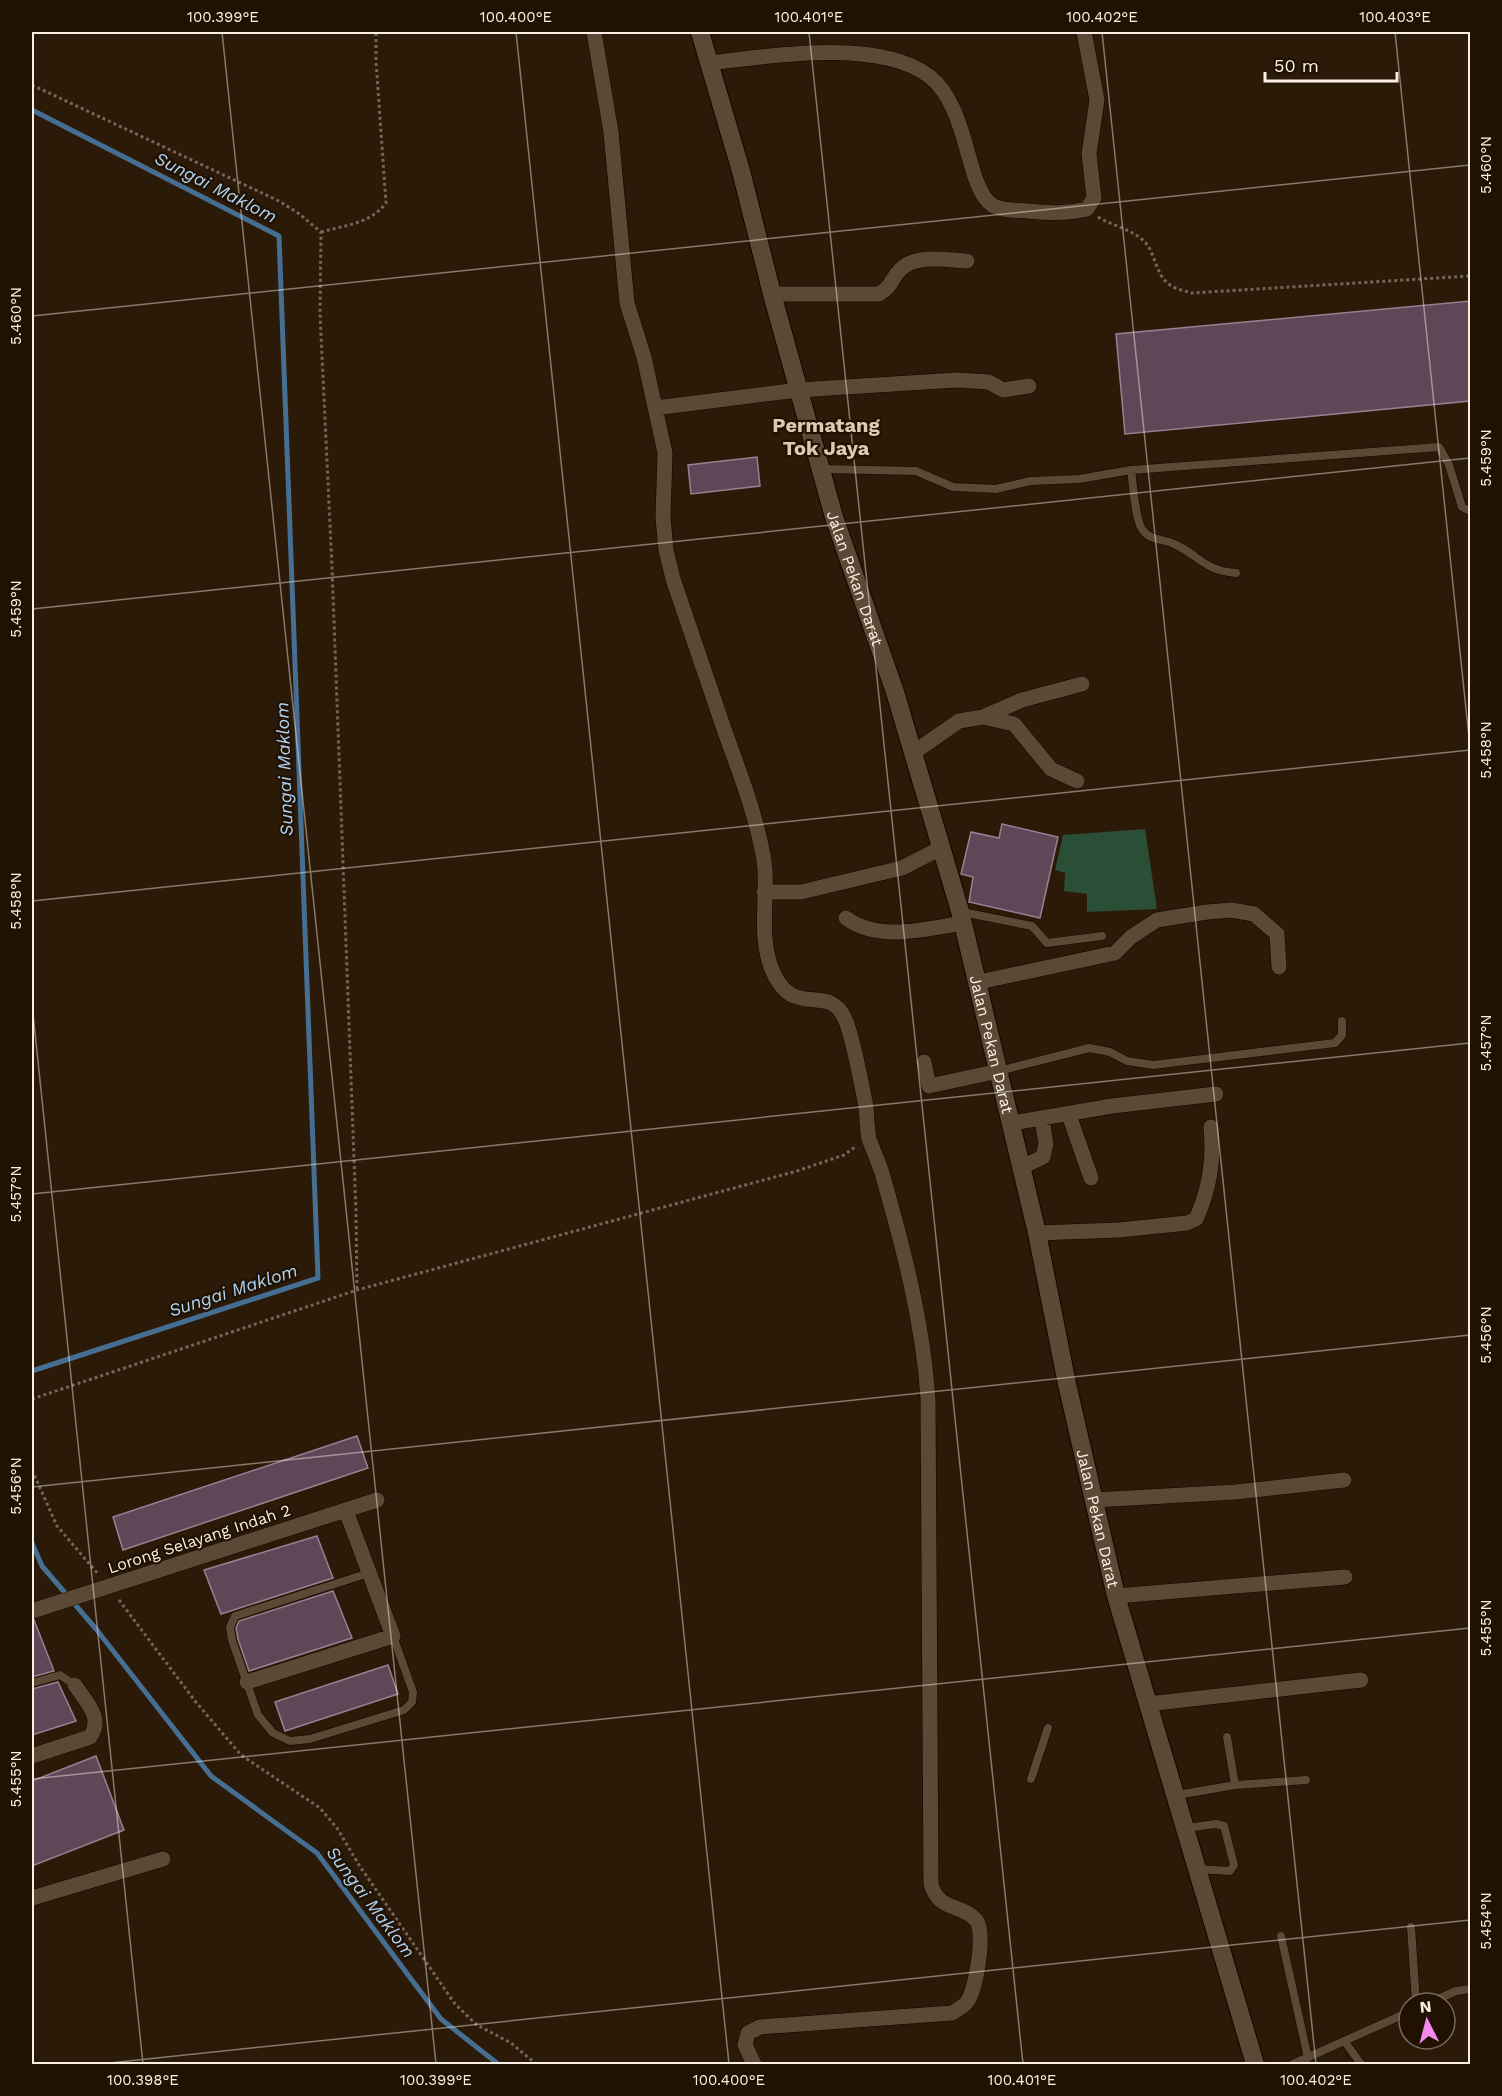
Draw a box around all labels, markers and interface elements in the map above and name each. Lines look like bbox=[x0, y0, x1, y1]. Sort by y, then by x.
text: 100.399°E bbox=[187, 8, 259, 26]
text: 100.400°E bbox=[480, 8, 552, 26]
text: 100.401°E bbox=[775, 8, 843, 26]
text: 100.402°E bbox=[1066, 8, 1138, 26]
text: 100.403°E bbox=[1359, 8, 1431, 26]
scale bar bbox=[1265, 45, 1397, 83]
text: 50 m bbox=[1274, 55, 1319, 76]
text: 5.460°N bbox=[1477, 136, 1495, 194]
water label: Sungai Maklom bbox=[151, 147, 281, 227]
text: 5.460°N bbox=[7, 287, 25, 345]
district label: Permatang Tok Jaya bbox=[772, 413, 880, 460]
text: 5.459°N bbox=[1477, 429, 1495, 487]
street label: Jalan Pekan Darat bbox=[823, 509, 888, 649]
text: 5.459°N bbox=[7, 580, 25, 638]
water label: Sungai Maklom bbox=[271, 702, 297, 836]
text: 5.458°N bbox=[1477, 721, 1495, 779]
text: 5.458°N bbox=[7, 872, 25, 930]
street label: Jalan Pekan Darat bbox=[966, 973, 1018, 1116]
text: 5.457°N bbox=[1477, 1015, 1495, 1071]
text: 5.457°N bbox=[7, 1166, 25, 1222]
water label: Sungai Maklom bbox=[166, 1259, 300, 1321]
text: 5.456°N bbox=[1477, 1306, 1495, 1364]
street label: Jalan Pekan Darat bbox=[1073, 1447, 1123, 1590]
text: 5.456°N bbox=[7, 1457, 25, 1515]
street label: Lorong Selayang Indah 2 bbox=[105, 1500, 293, 1578]
text: 5.455°N bbox=[1477, 1599, 1495, 1657]
text: 5.455°N bbox=[7, 1750, 25, 1808]
water label: Sungai Maklom bbox=[322, 1842, 420, 1962]
text: 5.454°N bbox=[1477, 1892, 1495, 1950]
north arrow bbox=[1397, 1991, 1457, 2051]
text: N bbox=[1419, 1997, 1432, 2017]
text: 100.398°E bbox=[107, 2071, 179, 2089]
text: 100.399°E bbox=[400, 2071, 472, 2089]
text: 100.400°E bbox=[693, 2071, 765, 2089]
text: 100.401°E bbox=[988, 2071, 1056, 2089]
text: 100.402°E bbox=[1280, 2071, 1352, 2089]

